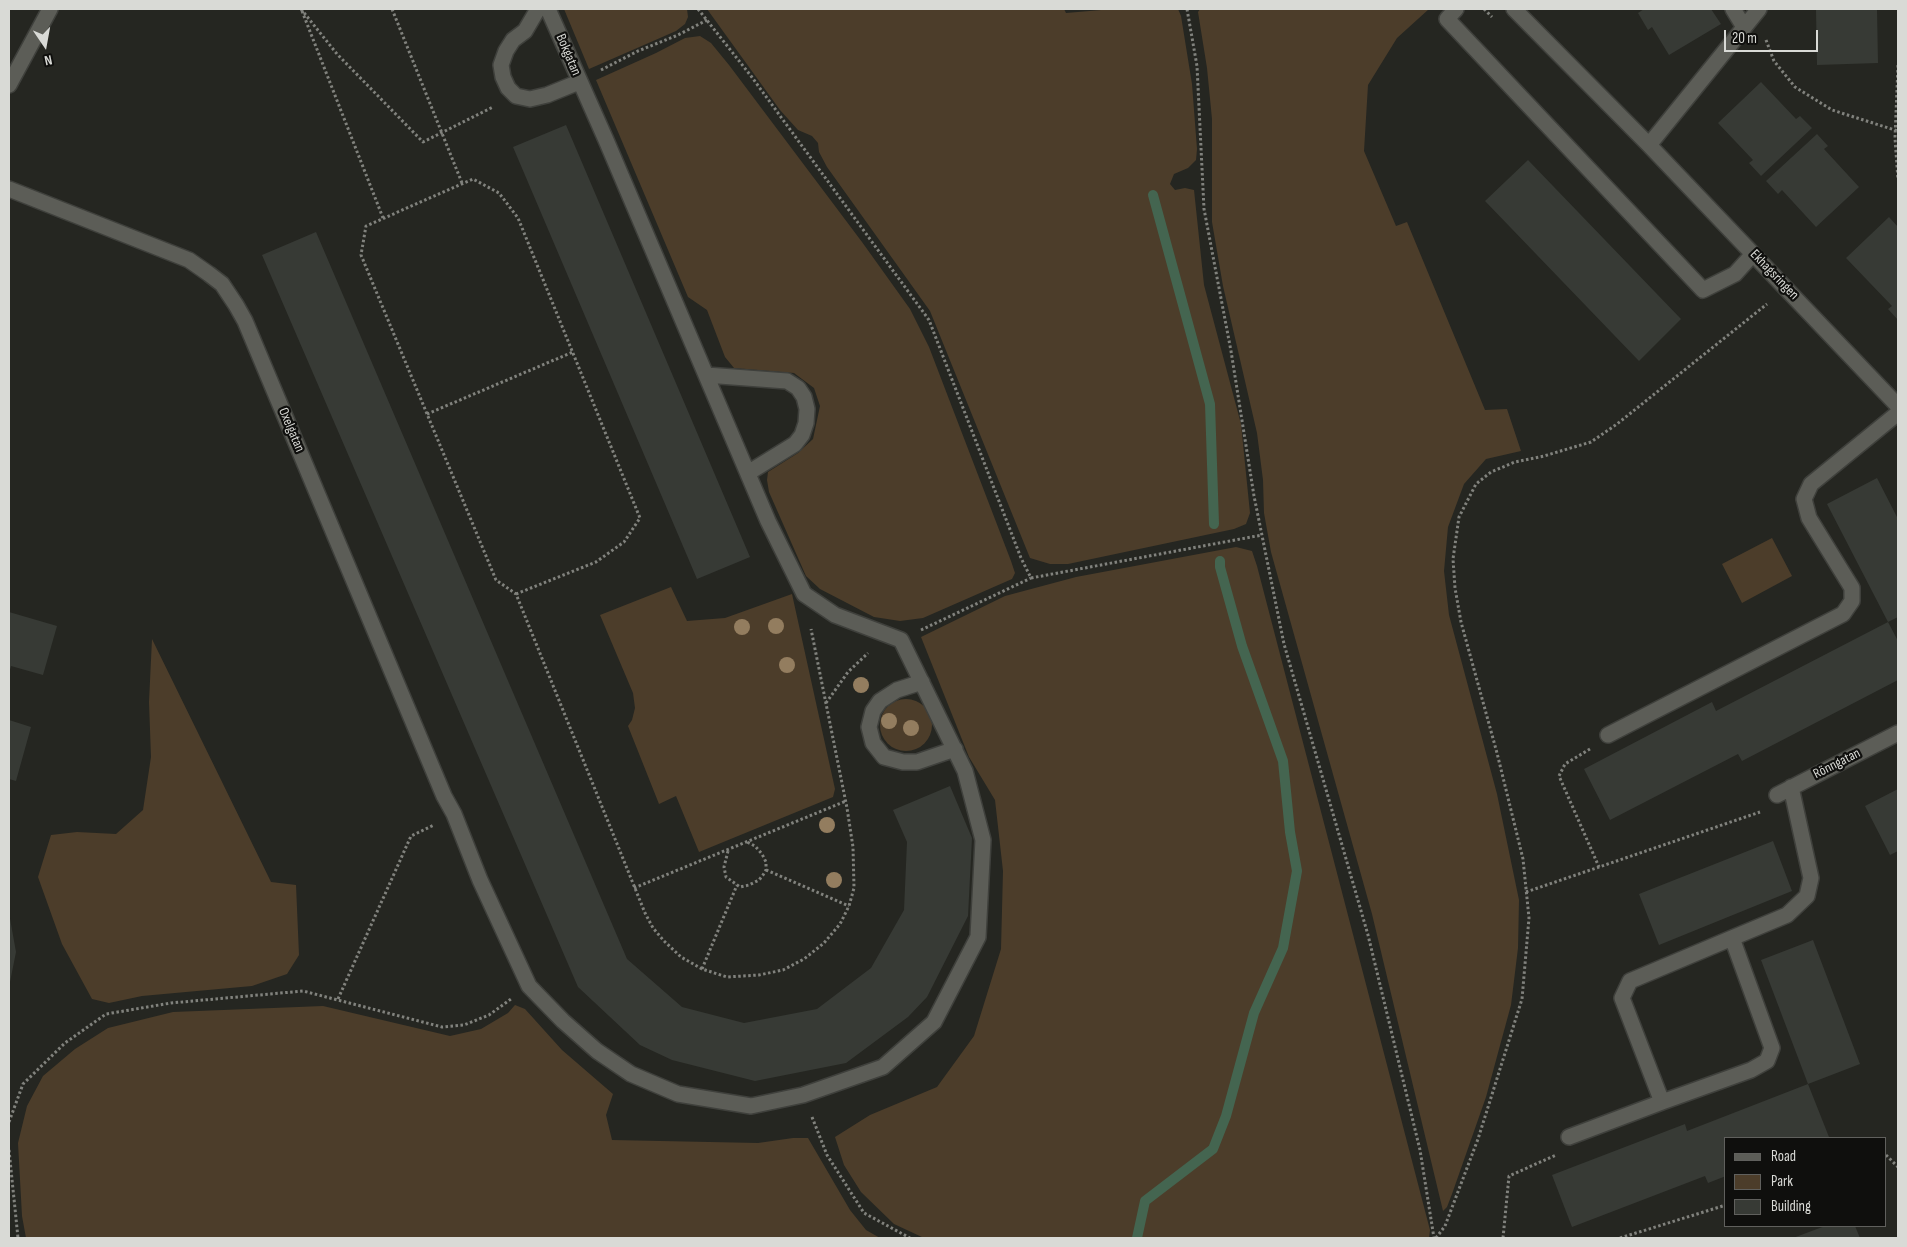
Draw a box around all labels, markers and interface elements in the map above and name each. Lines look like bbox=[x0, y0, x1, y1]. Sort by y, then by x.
north arrow bbox=[20, 20, 70, 70]
scale bar bbox=[1727, 20, 1821, 52]
text: 20 m bbox=[1732, 29, 1757, 48]
street label: Bokgatan bbox=[552, 32, 584, 78]
text: N bbox=[43, 51, 54, 69]
street label: Ekhagsringen bbox=[1746, 247, 1802, 303]
street label: Oxelgatan bbox=[274, 405, 308, 455]
street label: Rönngatan bbox=[1811, 745, 1863, 783]
legend bbox=[1724, 1137, 1887, 1227]
text: Road bbox=[1771, 1147, 1796, 1166]
text: Park bbox=[1771, 1172, 1793, 1191]
text: Building bbox=[1771, 1197, 1811, 1216]

